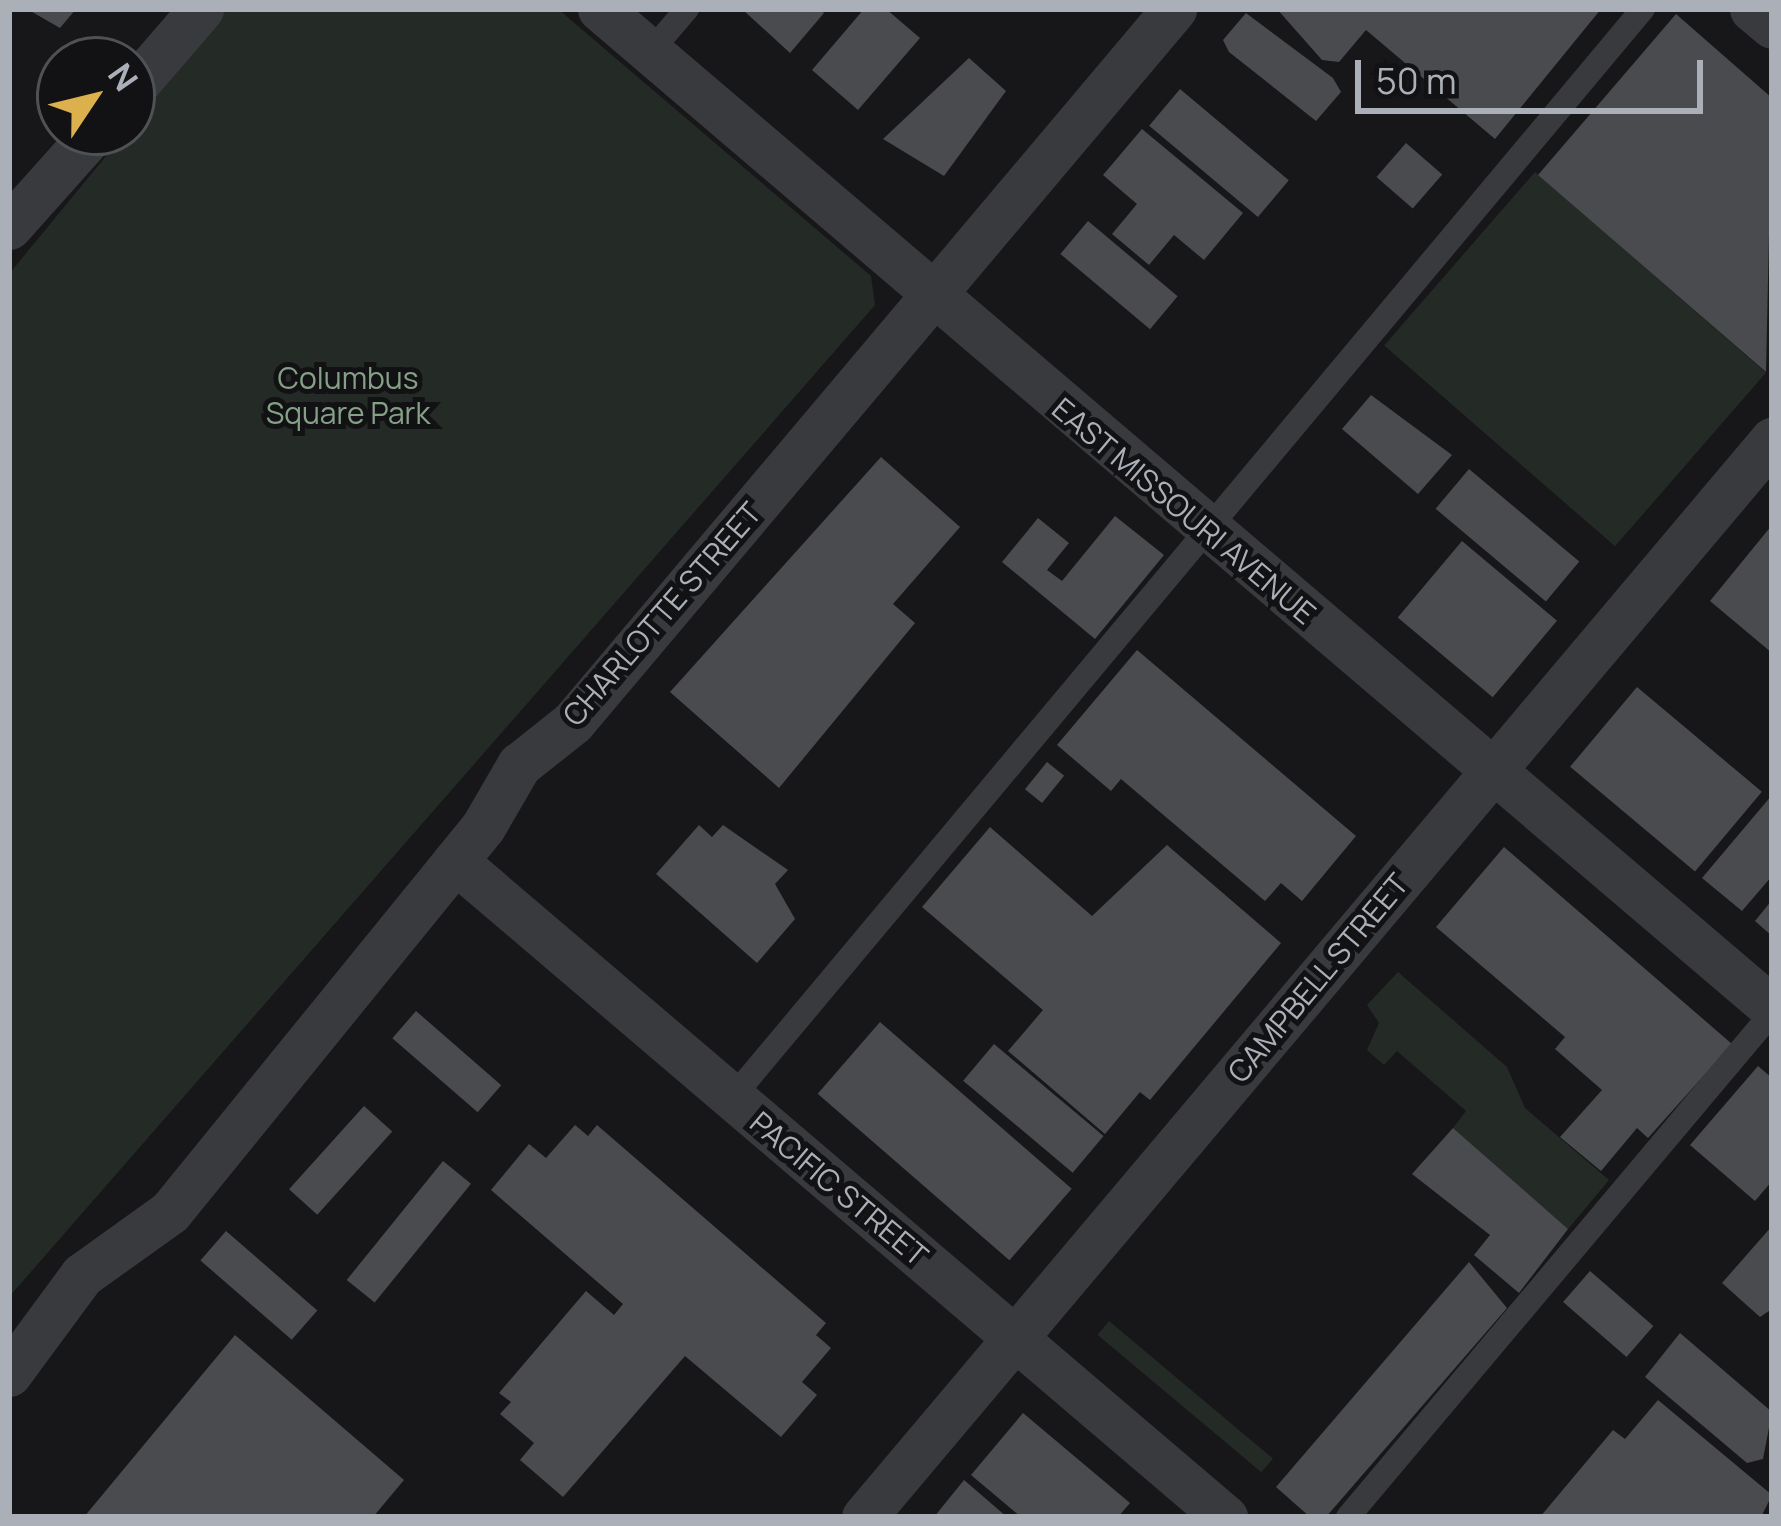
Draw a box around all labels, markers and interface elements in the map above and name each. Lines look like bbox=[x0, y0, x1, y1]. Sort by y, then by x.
north arrow bbox=[36, 36, 156, 156]
scale bar bbox=[1361, 36, 1709, 110]
text: N bbox=[98, 54, 149, 99]
text: 50 m bbox=[1376, 56, 1456, 105]
park label: Columbus Square Park bbox=[266, 360, 430, 430]
street label: EAST MISSOURI AVENUE bbox=[1045, 390, 1323, 632]
street label: CHARLOTTE STREET bbox=[555, 495, 769, 733]
street label: CAMPBELL STREET bbox=[1220, 866, 1416, 1090]
street label: PACIFIC STREET bbox=[743, 1104, 935, 1274]

